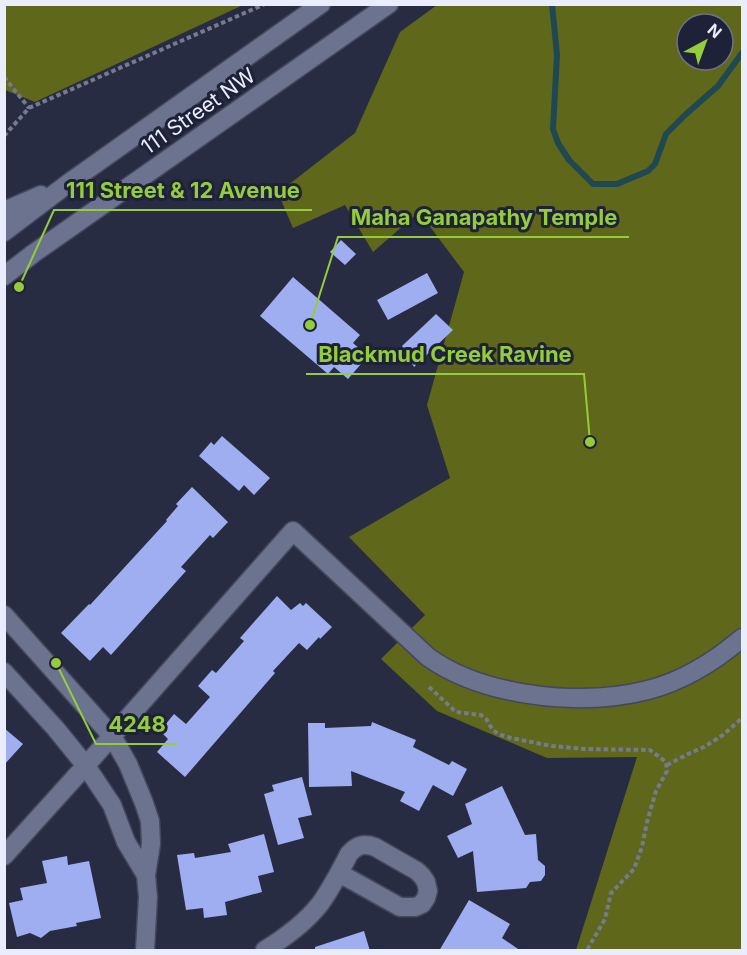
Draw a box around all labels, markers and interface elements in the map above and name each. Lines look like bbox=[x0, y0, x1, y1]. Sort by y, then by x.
north arrow bbox=[675, 12, 735, 72]
text: N bbox=[704, 19, 726, 42]
street label: 111 Street NW bbox=[136, 62, 260, 159]
callout: 111 Street & 12 Avenue bbox=[54, 170, 312, 210]
text: 111 Street & 12 Avenue bbox=[66, 177, 300, 203]
callout: Maha Ganapathy Temple bbox=[338, 197, 629, 237]
text: Maha Ganapathy Temple bbox=[351, 204, 617, 230]
callout: Blackmud Creek Ravine bbox=[306, 334, 584, 374]
text: Blackmud Creek Ravine bbox=[318, 341, 572, 367]
callout: 4248 bbox=[96, 704, 177, 744]
text: 4248 bbox=[108, 711, 166, 737]

